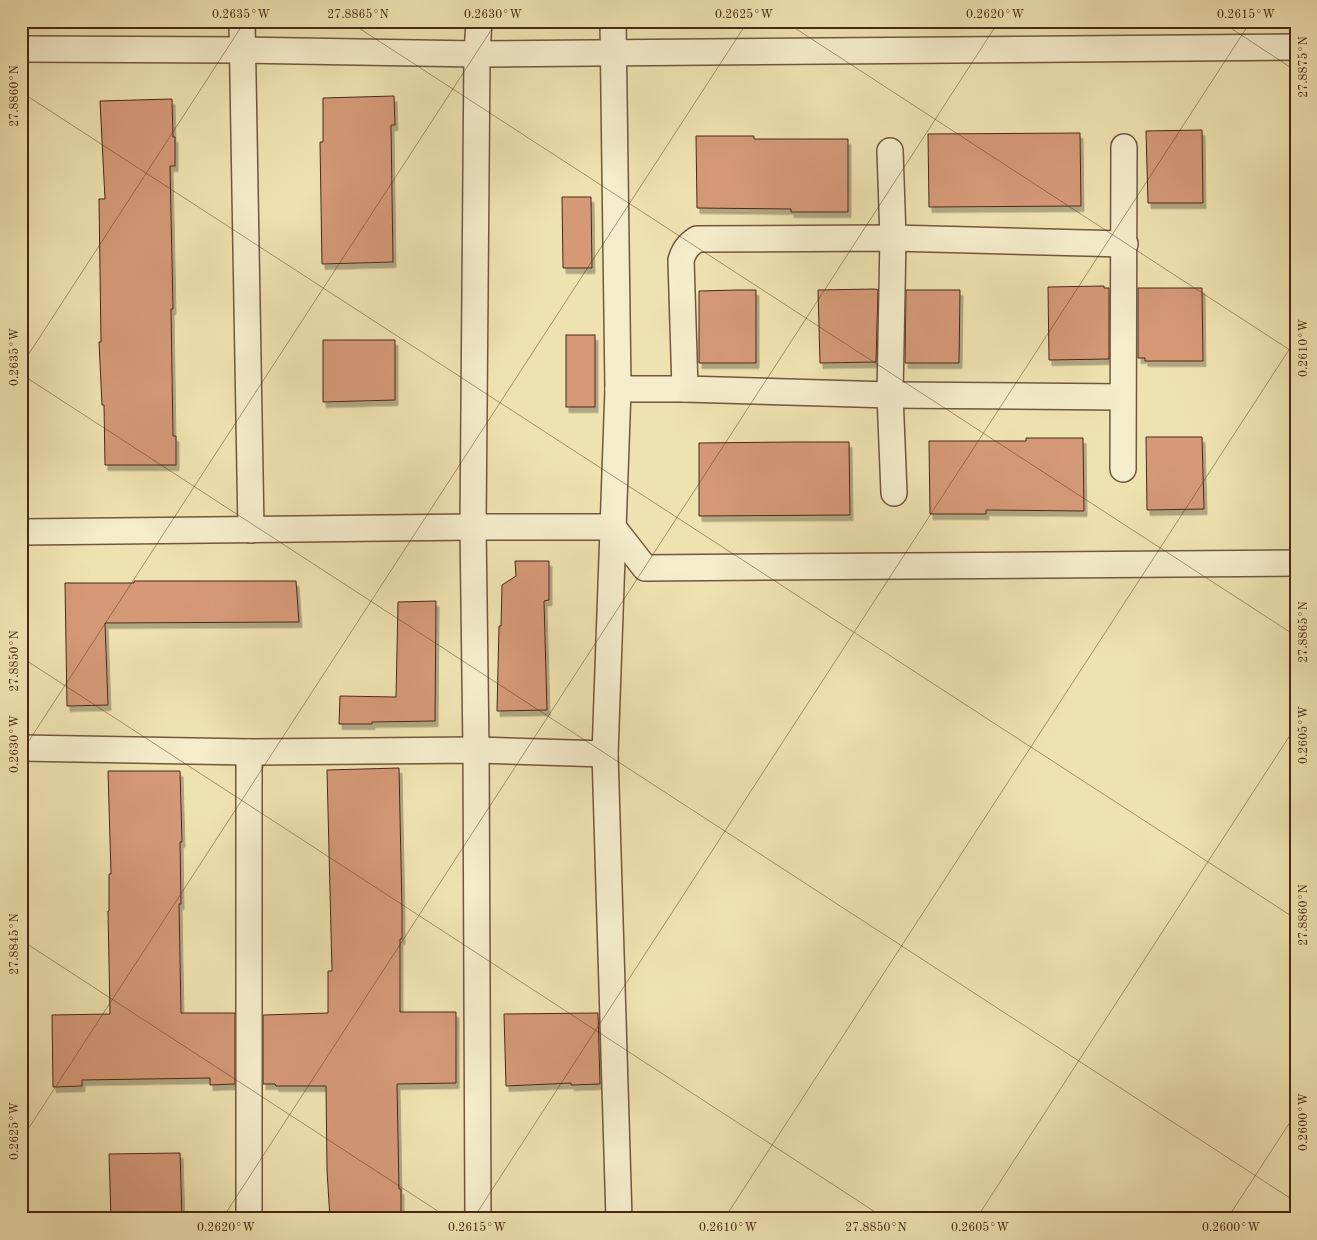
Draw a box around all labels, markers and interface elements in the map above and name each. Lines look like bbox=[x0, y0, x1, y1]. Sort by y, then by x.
text: 0.2635°W bbox=[212, 8, 270, 21]
text: 27.8865°N bbox=[327, 8, 389, 21]
text: 0.2625°W bbox=[715, 8, 773, 21]
text: 0.2615°W bbox=[1217, 8, 1275, 21]
text: 0.2630°W bbox=[464, 9, 522, 21]
text: 0.2620°W bbox=[966, 9, 1024, 21]
text: 27.8875°N bbox=[1297, 36, 1310, 98]
text: 27.8860°N bbox=[9, 65, 21, 127]
text: 0.2610°W bbox=[1298, 319, 1310, 377]
text: 0.2635°W bbox=[8, 328, 21, 386]
text: 27.8865°N bbox=[1297, 601, 1310, 663]
text: 27.8850°N bbox=[8, 630, 21, 692]
text: 0.2605°W bbox=[1297, 706, 1310, 764]
text: 0.2630°W bbox=[9, 715, 21, 773]
text: 27.8860°N bbox=[1298, 884, 1310, 946]
text: 27.8845°N bbox=[8, 913, 21, 975]
text: 0.2600°W bbox=[1298, 1093, 1310, 1151]
text: 0.2625°W bbox=[8, 1102, 21, 1160]
text: 0.2615°W bbox=[448, 1221, 506, 1234]
text: 27.8850°N bbox=[845, 1221, 907, 1234]
text: 0.2605°W bbox=[951, 1221, 1009, 1234]
text: 0.2620°W bbox=[197, 1222, 255, 1234]
text: 0.2610°W bbox=[699, 1222, 757, 1234]
text: 0.2600°W bbox=[1202, 1222, 1260, 1234]

